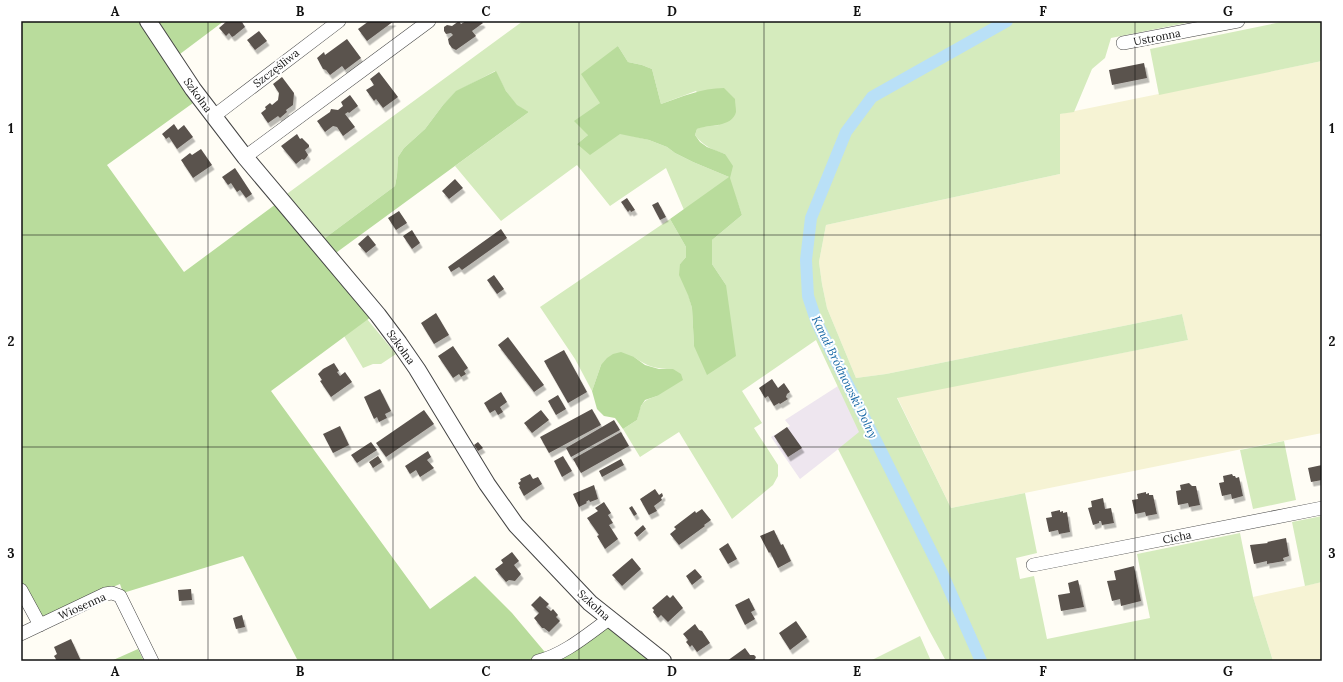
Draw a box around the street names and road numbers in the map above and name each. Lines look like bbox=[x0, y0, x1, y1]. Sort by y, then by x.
street label: Ustronna bbox=[1132, 26, 1182, 48]
street label: Szczęśliwa bbox=[250, 45, 302, 90]
street label: Szkolna bbox=[181, 75, 215, 115]
street label: Szkolna bbox=[384, 327, 418, 367]
street label: Cicha bbox=[1161, 527, 1193, 547]
street label: Szkolna bbox=[575, 587, 614, 624]
street label: Wiosenna bbox=[56, 589, 108, 623]

